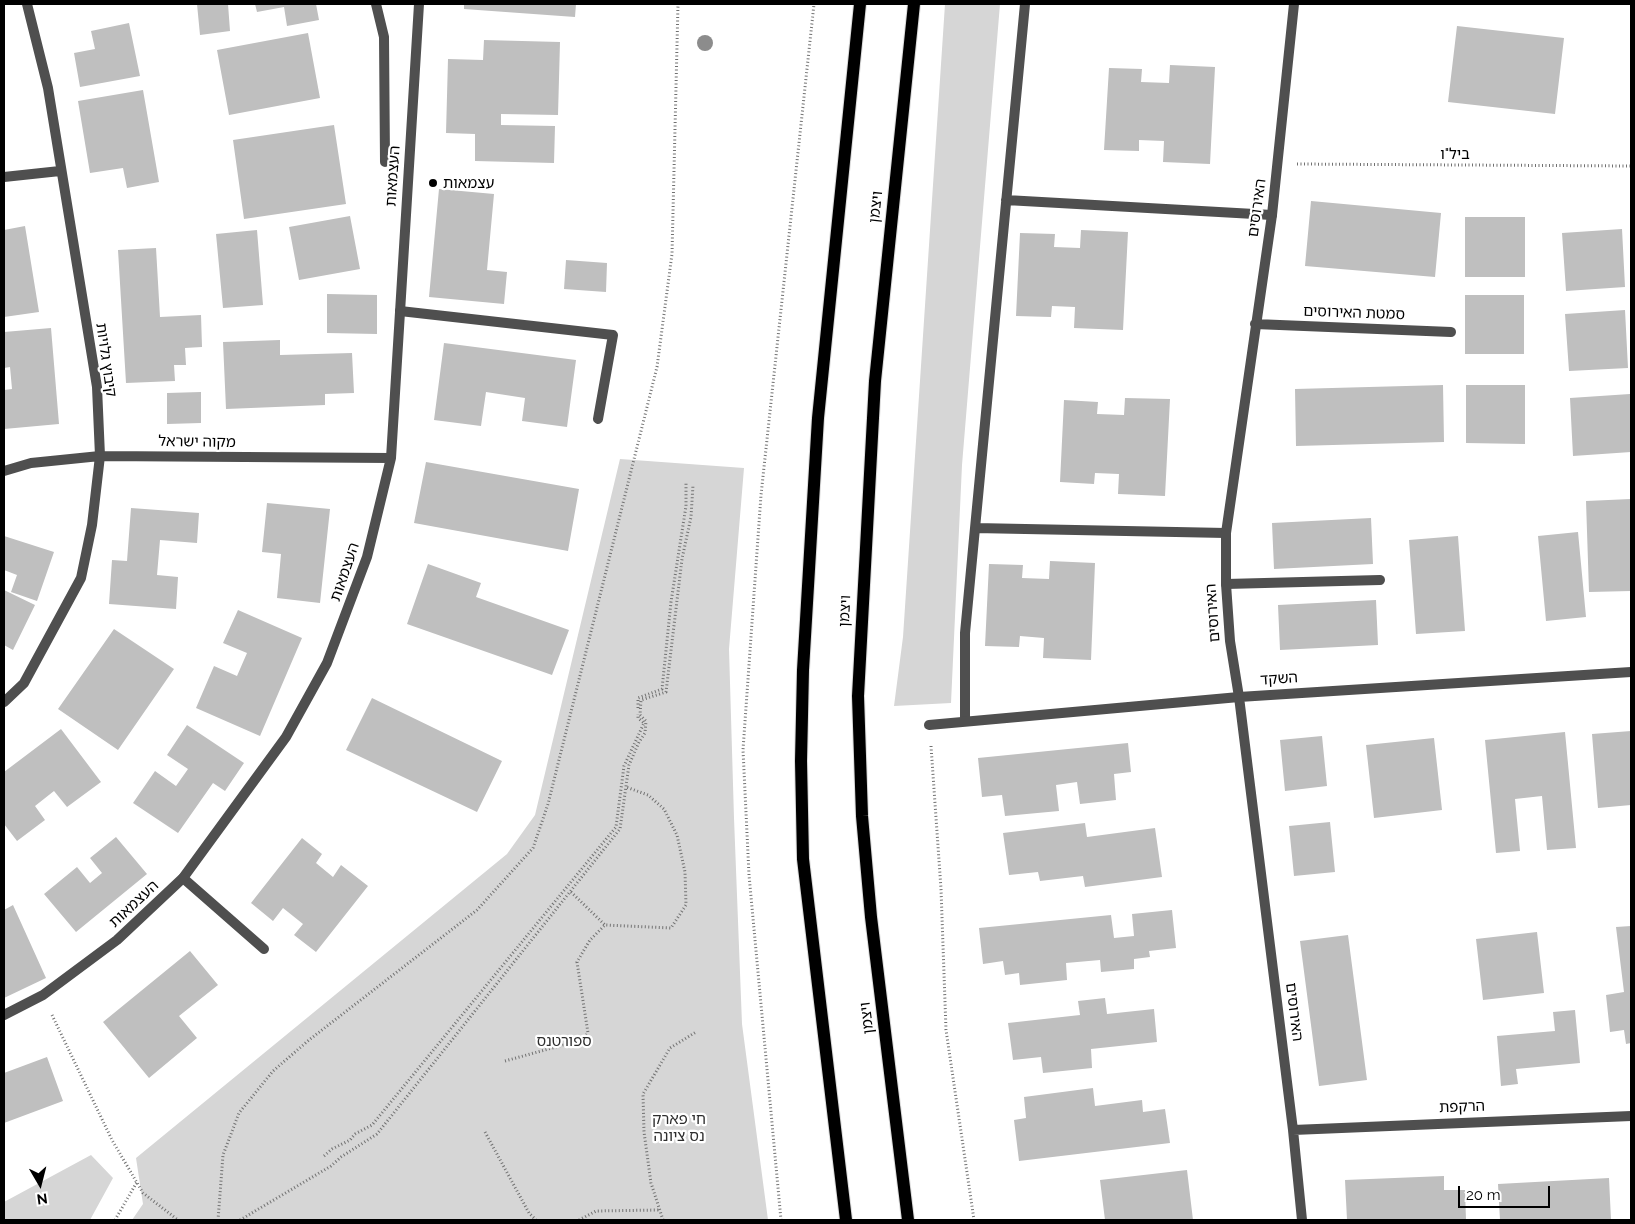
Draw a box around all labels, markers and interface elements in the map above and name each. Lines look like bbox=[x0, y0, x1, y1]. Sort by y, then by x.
street label: העצמאות bbox=[382, 145, 404, 207]
street label: ביל"ו bbox=[1440, 145, 1470, 163]
place label: עצמאות bbox=[443, 174, 494, 192]
marker: עצמאות bbox=[427, 177, 439, 189]
street label: האירוסים bbox=[1244, 178, 1270, 238]
street label: ויצמן bbox=[865, 190, 887, 224]
street label: סמטת האירוסים bbox=[1303, 302, 1405, 324]
street label: קיבוץ גלויות bbox=[92, 322, 120, 398]
street label: מקוה ישראל bbox=[158, 432, 236, 452]
street label: העצמאות bbox=[327, 540, 363, 604]
street label: האירוסים bbox=[1202, 583, 1224, 643]
street label: ויצמן bbox=[835, 594, 855, 628]
street label: השקד bbox=[1259, 669, 1299, 689]
street label: העצמאות bbox=[106, 877, 162, 931]
street label: האירוסים bbox=[1281, 982, 1307, 1042]
street label: ויצמן bbox=[856, 1001, 878, 1035]
park label: ספורטנס bbox=[536, 1032, 592, 1050]
street label: הרקפת bbox=[1439, 1097, 1485, 1117]
park label: חי פארק נס ציונה bbox=[652, 1110, 706, 1145]
north arrow bbox=[15, 1159, 65, 1209]
scale bar bbox=[1460, 1176, 1552, 1208]
text: 20 m bbox=[1466, 1186, 1501, 1204]
text: N bbox=[36, 1190, 48, 1208]

